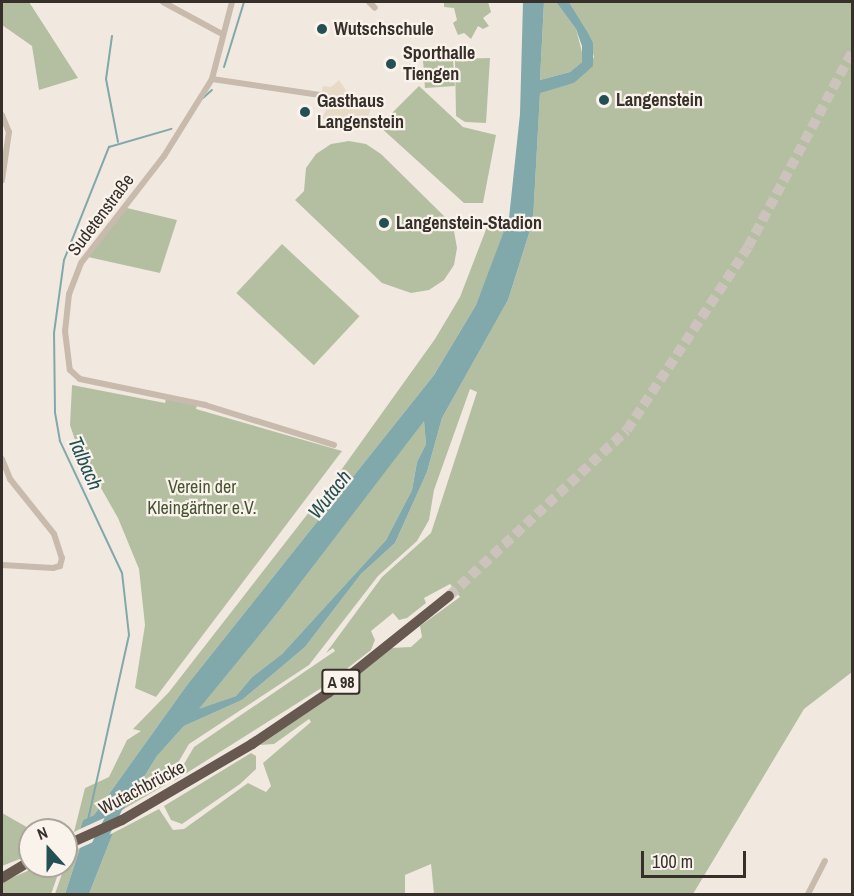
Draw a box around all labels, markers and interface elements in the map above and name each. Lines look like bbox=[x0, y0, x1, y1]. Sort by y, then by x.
place label: Wutschschule bbox=[334, 18, 434, 40]
marker: Wutschschule bbox=[315, 22, 329, 36]
place label: Sporthalle Tiengen bbox=[403, 43, 475, 86]
marker: Sporthalle Tiengen bbox=[384, 57, 398, 71]
place label: Langenstein bbox=[616, 89, 703, 111]
place label: Gasthaus Langenstein bbox=[317, 91, 404, 134]
marker: Langenstein bbox=[597, 93, 611, 107]
marker: Gasthaus Langenstein bbox=[298, 105, 312, 119]
street label: Sudetenstraße bbox=[63, 170, 139, 260]
place label: Langenstein-Stadion bbox=[396, 212, 542, 234]
marker: Langenstein-Stadion bbox=[377, 216, 391, 230]
water label: Talbach bbox=[64, 432, 108, 494]
water label: Wutach bbox=[302, 465, 356, 523]
park label: Verein der Kleingärtner e.V. bbox=[147, 477, 257, 520]
road number: A 98 bbox=[320, 669, 362, 695]
street label: Wutachbrücke bbox=[95, 756, 189, 820]
north arrow bbox=[18, 818, 78, 878]
text: N bbox=[34, 821, 51, 845]
scale bar bbox=[644, 839, 749, 877]
text: 100 m bbox=[652, 849, 693, 874]

